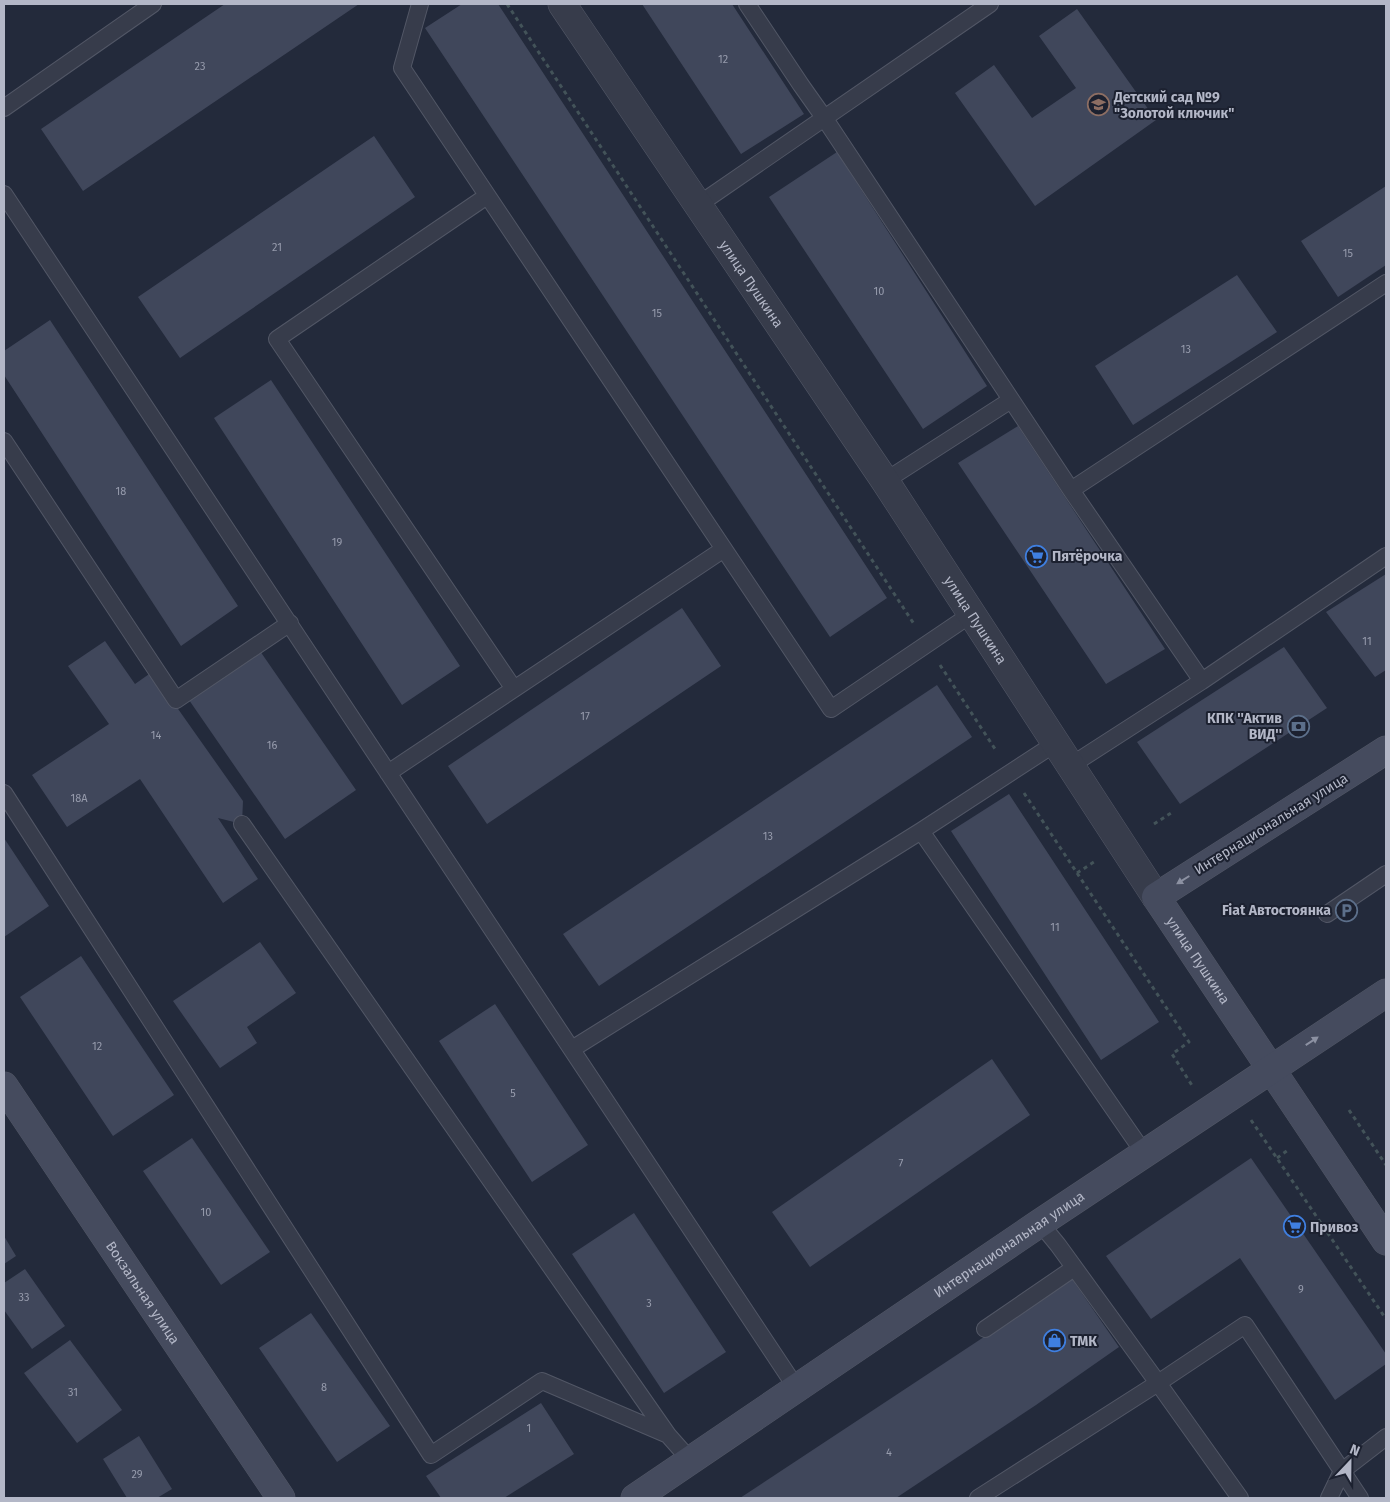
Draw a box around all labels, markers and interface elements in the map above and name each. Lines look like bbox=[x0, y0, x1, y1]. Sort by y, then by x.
house number: 12 bbox=[718, 53, 728, 66]
house number: 23 bbox=[195, 60, 205, 73]
place label: Детский сад №9 "Золотой ключик" bbox=[1113, 89, 1234, 122]
school or university icon: Детский сад №9 "Золотой ключик" bbox=[1086, 93, 1110, 117]
street label: улица Пушкина bbox=[716, 237, 787, 331]
house number: 21 bbox=[272, 241, 282, 254]
house number: 15 bbox=[1343, 247, 1354, 260]
house number: 10 bbox=[874, 285, 884, 298]
house number: 15 bbox=[652, 307, 663, 320]
house number: 13 bbox=[1181, 343, 1191, 356]
house number: 18 bbox=[116, 485, 126, 498]
house number: 19 bbox=[332, 536, 342, 549]
supermarket icon: Пятёрочка bbox=[1024, 544, 1048, 568]
place label: Пятёрочка bbox=[1052, 548, 1123, 565]
street label: улица Пушкина bbox=[941, 573, 1011, 667]
house number: 11 bbox=[1362, 635, 1372, 648]
house number: 17 bbox=[580, 710, 590, 723]
place label: КПК ''Актив ВИД'' bbox=[1207, 710, 1282, 743]
bank icon: КПК ''Актив ВИД'' bbox=[1286, 714, 1310, 738]
house number: 14 bbox=[151, 729, 161, 742]
house number: 16 bbox=[267, 739, 277, 752]
street label: Интернациональная улица bbox=[1191, 770, 1351, 878]
house number: 18А bbox=[70, 792, 88, 805]
house number: 13 bbox=[763, 830, 773, 843]
one-way arrow bbox=[1176, 875, 1189, 885]
parking icon: Fiat Автостоянка bbox=[1335, 898, 1359, 922]
place label: Fiat Автостоянка bbox=[1222, 902, 1331, 919]
street label: улица Пушкина bbox=[1163, 913, 1234, 1007]
house number: 11 bbox=[1050, 921, 1060, 934]
one-way arrow bbox=[1305, 1037, 1319, 1046]
house number: 12 bbox=[92, 1040, 102, 1053]
house number: 5 bbox=[510, 1087, 516, 1100]
house number: 7 bbox=[899, 1157, 904, 1170]
street label: Интернациональная улица bbox=[930, 1187, 1088, 1301]
house number: 10 bbox=[201, 1206, 211, 1219]
supermarket icon: Привоз bbox=[1282, 1215, 1306, 1239]
place label: Привоз bbox=[1310, 1219, 1358, 1236]
street label: Вокзальная улица bbox=[102, 1238, 184, 1347]
house number: 9 bbox=[1298, 1283, 1304, 1296]
house number: 33 bbox=[19, 1291, 29, 1304]
house number: 3 bbox=[646, 1297, 652, 1310]
shop icon: ТМК bbox=[1042, 1329, 1066, 1353]
place label: ТМК bbox=[1070, 1333, 1097, 1350]
house number: 8 bbox=[321, 1381, 327, 1394]
house number: 31 bbox=[68, 1386, 78, 1399]
house number: 1 bbox=[527, 1422, 531, 1435]
north arrow bbox=[1325, 1437, 1375, 1487]
text: N bbox=[1347, 1441, 1362, 1460]
house number: 4 bbox=[886, 1446, 892, 1459]
house number: 29 bbox=[131, 1468, 143, 1481]

